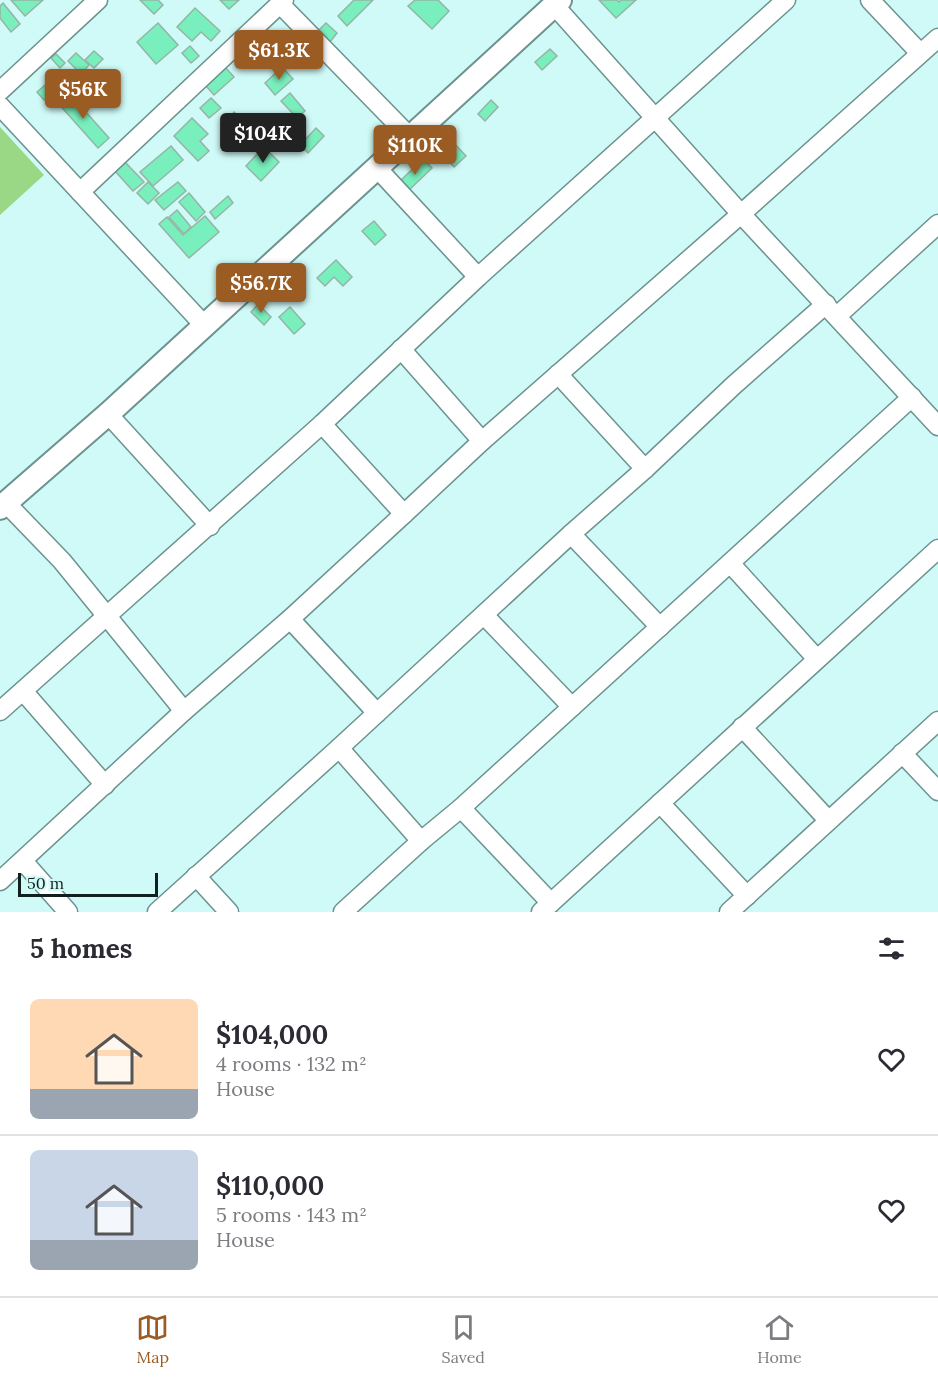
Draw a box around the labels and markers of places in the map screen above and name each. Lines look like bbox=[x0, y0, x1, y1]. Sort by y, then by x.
pin: $61.3K bbox=[230, 30, 328, 81]
pin: $56K bbox=[47, 69, 119, 120]
pin: $104K bbox=[221, 113, 305, 164]
pin: $110K bbox=[373, 125, 457, 176]
pin: $56.7K bbox=[212, 263, 310, 314]

